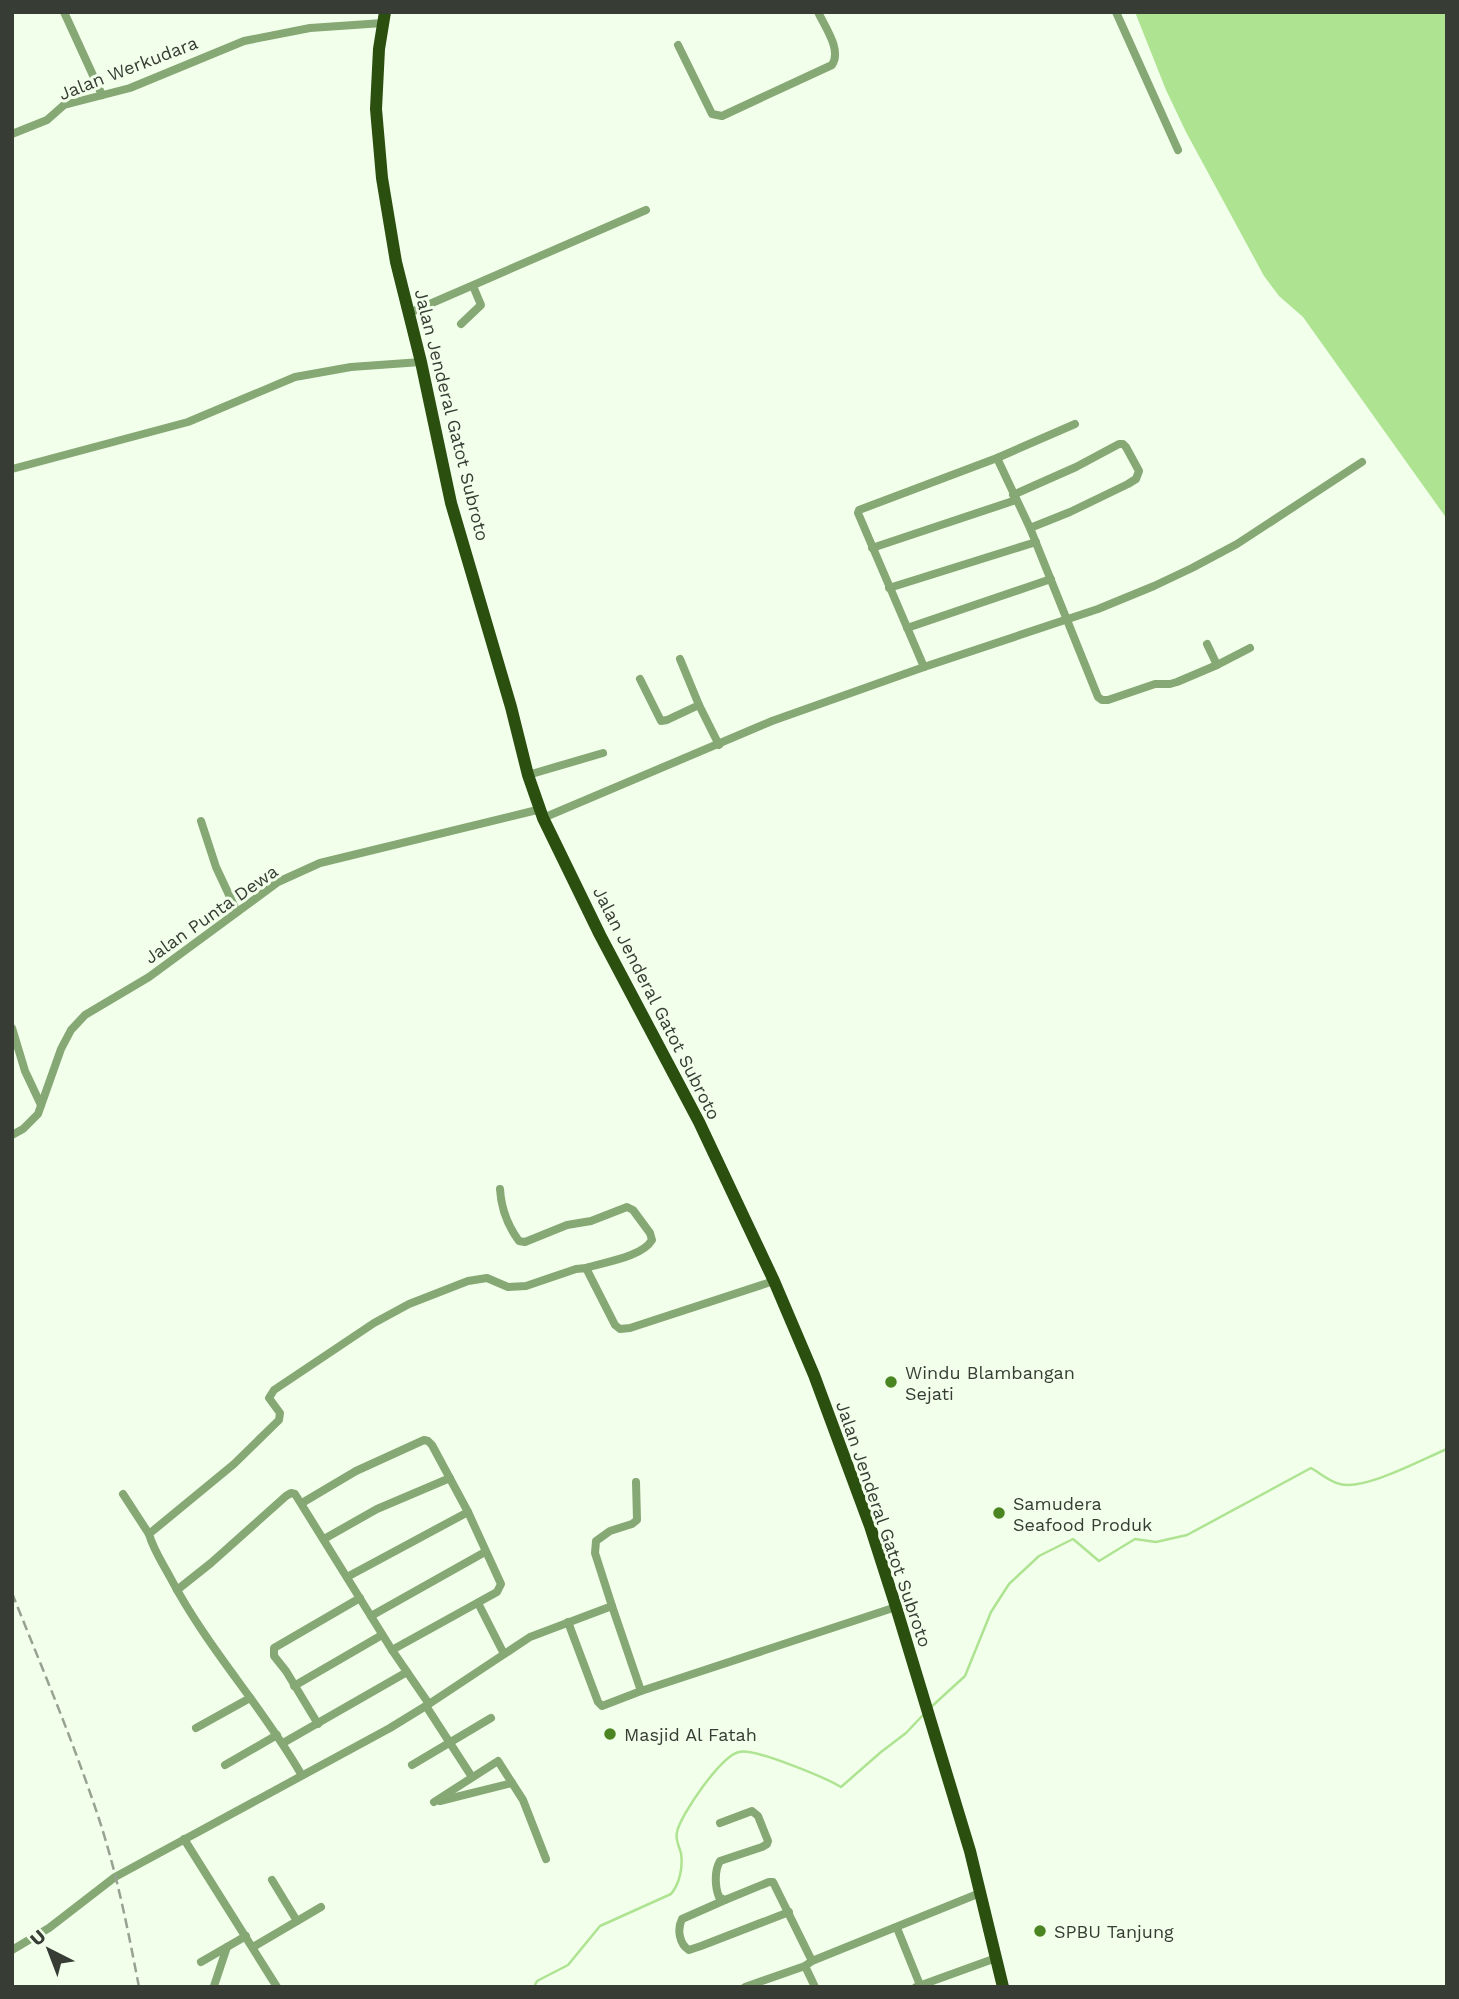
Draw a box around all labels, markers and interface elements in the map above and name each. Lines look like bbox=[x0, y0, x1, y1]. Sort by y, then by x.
street label: Jalan Werkudara bbox=[56, 32, 200, 104]
street label: Jalan Jenderal Gatot Subroto bbox=[411, 287, 493, 543]
street label: Jalan Punta Dewa bbox=[140, 860, 282, 968]
street label: Jalan Jenderal Gatot Subroto bbox=[589, 883, 725, 1123]
place label: Windu Blambangan Sejati bbox=[905, 1362, 1075, 1404]
marker: Windu Blambangan Sejati bbox=[883, 1374, 899, 1390]
street label: Jalan Jenderal Gatot Subroto bbox=[832, 1398, 936, 1650]
place label: Samudera Seafood Produk bbox=[1013, 1493, 1152, 1535]
marker: Samudera Seafood Produk bbox=[991, 1505, 1007, 1521]
place label: Masjid Al Fatah bbox=[624, 1724, 757, 1745]
marker: Masjid Al Fatah bbox=[602, 1726, 618, 1742]
north arrow bbox=[14, 1915, 84, 1985]
place label: SPBU Tanjung bbox=[1054, 1921, 1174, 1942]
marker: SPBU Tanjung bbox=[1032, 1923, 1048, 1939]
text: U bbox=[25, 1925, 51, 1951]

